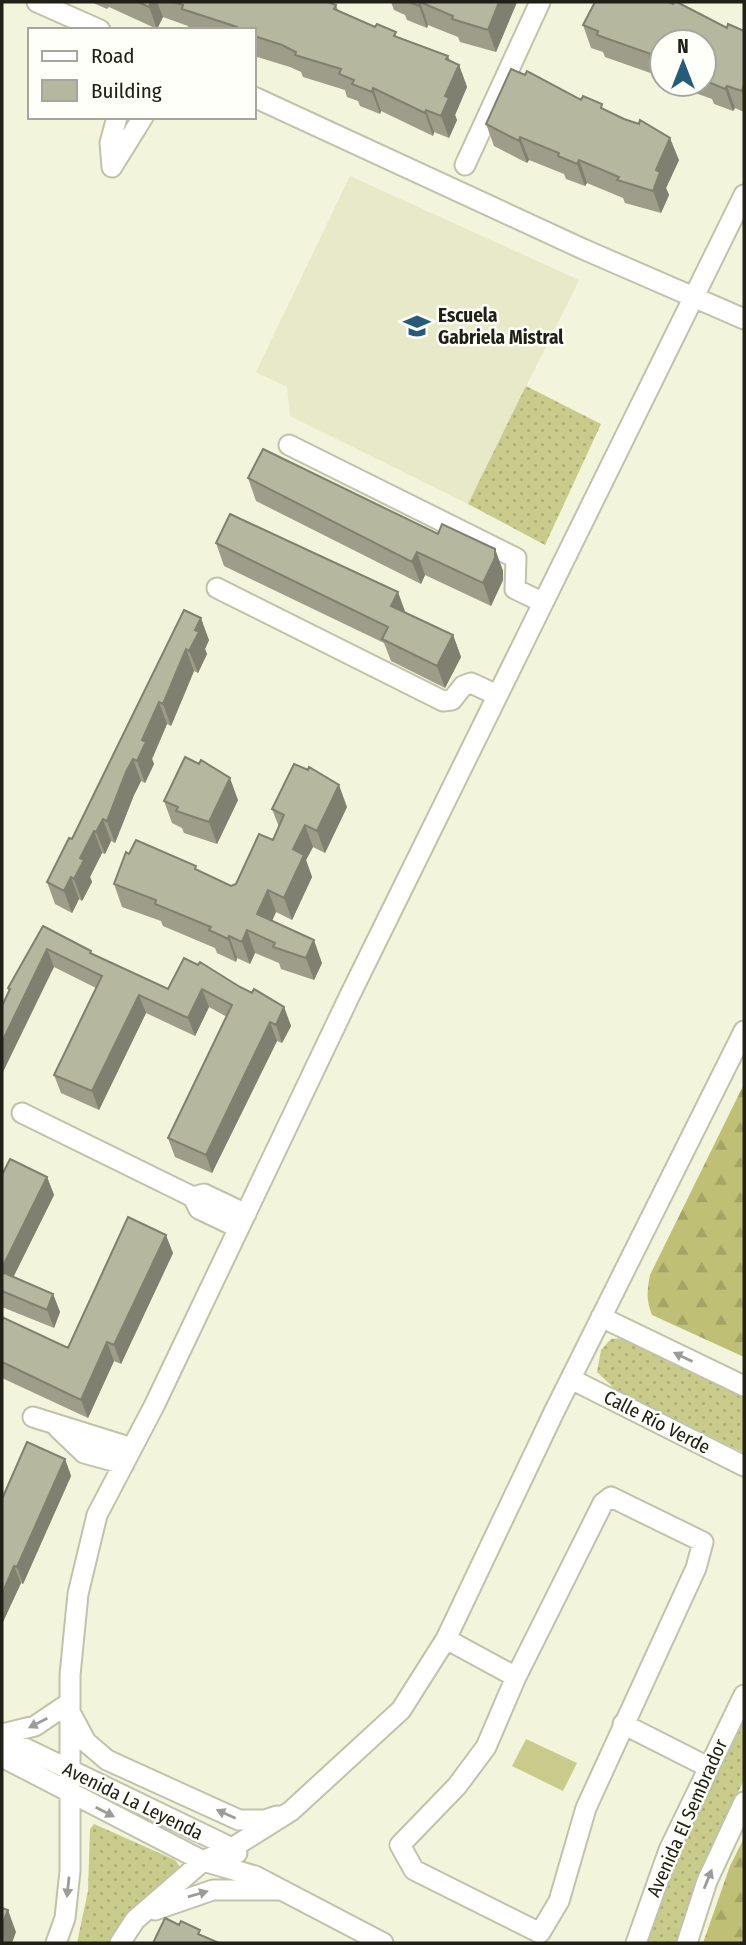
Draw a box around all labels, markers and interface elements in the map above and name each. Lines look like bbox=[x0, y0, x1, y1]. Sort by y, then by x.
legend bbox=[28, 28, 256, 119]
north arrow bbox=[648, 28, 718, 98]
text: N bbox=[677, 35, 689, 58]
text: Road bbox=[91, 43, 135, 69]
text: Building bbox=[91, 78, 162, 104]
place label: Escuela Gabriela Mistral bbox=[438, 304, 564, 349]
school or university icon: Escuela Gabriela Mistral bbox=[402, 311, 432, 341]
one-way arrow bbox=[673, 1351, 693, 1362]
street label: Calle Río Verde bbox=[600, 1385, 714, 1459]
one-way arrow bbox=[27, 1717, 47, 1729]
street label: Avenida El Sembrador bbox=[642, 1735, 732, 1901]
street label: Avenida La Leyenda bbox=[59, 1757, 207, 1845]
one-way arrow bbox=[95, 1806, 115, 1817]
one-way arrow bbox=[216, 1808, 236, 1820]
one-way arrow bbox=[703, 1868, 714, 1889]
one-way arrow bbox=[63, 1876, 74, 1898]
one-way arrow bbox=[187, 1888, 209, 1899]

